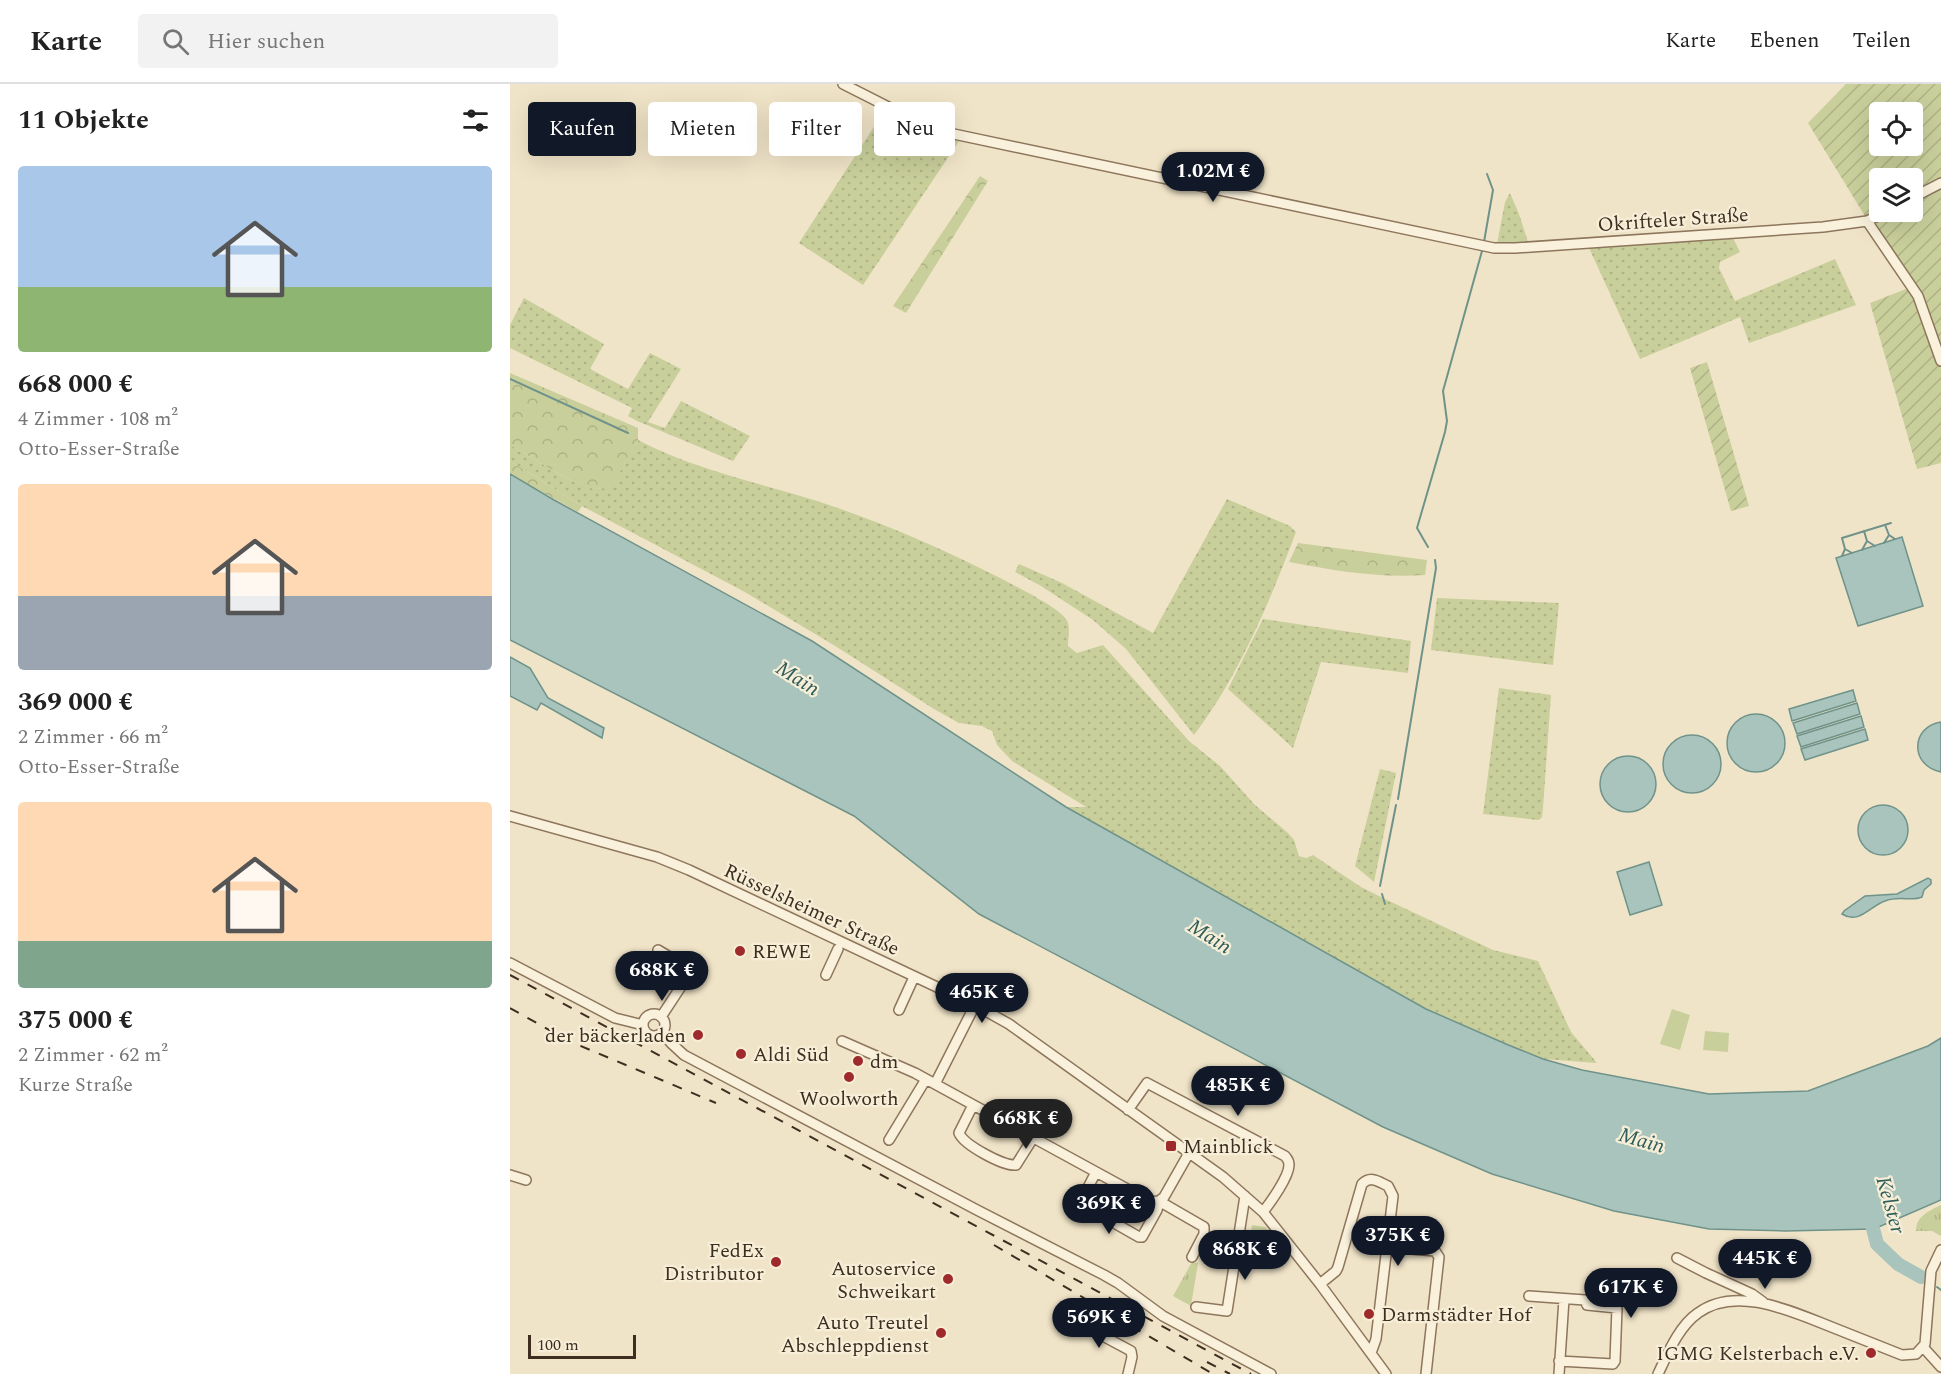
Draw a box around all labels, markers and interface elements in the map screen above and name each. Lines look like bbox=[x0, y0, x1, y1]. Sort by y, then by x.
search box bbox=[138, 14, 558, 68]
text: Karte bbox=[30, 20, 102, 63]
icon: search bbox=[159, 25, 192, 58]
text: Hier suchen bbox=[207, 25, 325, 58]
text: Karte bbox=[1665, 25, 1716, 57]
text: Ebenen bbox=[1749, 25, 1820, 57]
text: Teilen bbox=[1853, 25, 1911, 57]
text: 11 Objekte bbox=[18, 100, 149, 140]
chip: Kaufen bbox=[528, 102, 636, 156]
chip: Mieten bbox=[648, 102, 757, 156]
chip: Filter bbox=[769, 102, 862, 156]
chip: Neu bbox=[874, 102, 955, 156]
map controls bbox=[1869, 102, 1923, 222]
button: locate bbox=[1869, 102, 1923, 156]
icon: filters bbox=[459, 104, 492, 137]
pin: 1.02M € bbox=[1158, 152, 1268, 203]
text: 1.02M € bbox=[1175, 156, 1251, 186]
button: layers bbox=[1869, 168, 1923, 222]
street label: Okrifteler Straße bbox=[1597, 200, 1750, 240]
icon: home bbox=[201, 205, 309, 313]
text: 668 000 € bbox=[18, 364, 133, 404]
text: 4 Zimmer · 108 m² bbox=[18, 404, 178, 434]
text: Otto-Esser-Straße bbox=[18, 434, 180, 464]
icon: home bbox=[201, 523, 309, 631]
water label: Main bbox=[769, 653, 826, 705]
text: 369 000 € bbox=[18, 682, 133, 722]
text: 2 Zimmer · 66 m² bbox=[18, 722, 168, 752]
text: Otto-Esser-Straße bbox=[18, 752, 180, 782]
icon: home bbox=[201, 841, 309, 949]
street label: Rüsselsheimer Straße bbox=[719, 856, 904, 964]
water label: Main bbox=[1181, 911, 1238, 963]
place label: REWE bbox=[752, 937, 811, 967]
marker: REWE bbox=[733, 944, 747, 958]
pin: 688K € bbox=[613, 951, 711, 1002]
text: 688K € bbox=[629, 955, 695, 985]
pin: 465K € bbox=[933, 973, 1031, 1024]
text: 465K € bbox=[949, 977, 1015, 1007]
text: 375 000 € bbox=[18, 1000, 133, 1040]
place label: der bäckerladen bbox=[545, 1021, 686, 1051]
marker: der bäckerladen bbox=[691, 1028, 705, 1042]
text: 2 Zimmer · 62 m² bbox=[18, 1040, 168, 1070]
place label: Aldi Süd bbox=[753, 1040, 829, 1070]
marker: Aldi Süd bbox=[734, 1047, 748, 1061]
place label: dm bbox=[870, 1047, 898, 1077]
marker: dm bbox=[851, 1054, 865, 1068]
pin: 485K € bbox=[1189, 1066, 1287, 1117]
text: Kurze Straße bbox=[18, 1070, 133, 1100]
marker: Woolworth bbox=[842, 1070, 856, 1084]
text: 485K € bbox=[1205, 1070, 1271, 1100]
place label: Woolworth bbox=[799, 1084, 899, 1114]
pin: 668K € bbox=[977, 1099, 1075, 1150]
text: 668K € bbox=[993, 1103, 1059, 1133]
water label: Main bbox=[1615, 1119, 1669, 1163]
place label: Mainblick bbox=[1183, 1132, 1274, 1162]
marker: Mainblick bbox=[1164, 1139, 1178, 1153]
water label: Kelster bbox=[1867, 1173, 1914, 1239]
pin: 369K € bbox=[1060, 1184, 1158, 1235]
text: 369K € bbox=[1076, 1188, 1142, 1218]
pin: 375K € bbox=[1349, 1216, 1447, 1267]
text: 375K € bbox=[1365, 1220, 1431, 1250]
pin: 868K € bbox=[1196, 1230, 1294, 1281]
text: 868K € bbox=[1212, 1234, 1278, 1264]
place label: FedEx Distributor bbox=[664, 1236, 764, 1289]
pin: 445K € bbox=[1716, 1239, 1814, 1290]
text: 445K € bbox=[1732, 1243, 1798, 1273]
place label: Autoservice Schweikart bbox=[831, 1254, 936, 1307]
marker: FedEx Distributor bbox=[769, 1255, 783, 1269]
pin: 617K € bbox=[1582, 1268, 1680, 1319]
marker: Autoservice Schweikart bbox=[941, 1272, 955, 1286]
text: 617K € bbox=[1598, 1272, 1664, 1302]
pin: 569K € bbox=[1050, 1298, 1148, 1349]
place label: Darmstädter Hof bbox=[1381, 1300, 1534, 1330]
text: 569K € bbox=[1066, 1302, 1132, 1332]
marker: Darmstädter Hof bbox=[1362, 1307, 1376, 1321]
place label: Auto Treutel Abschleppdienst bbox=[781, 1308, 929, 1361]
marker: Auto Treutel Abschleppdienst bbox=[934, 1326, 948, 1340]
scale bar bbox=[528, 1332, 636, 1360]
text: 100 m bbox=[537, 1333, 579, 1357]
place label: IGMG Kelsterbach e.V. bbox=[1656, 1339, 1859, 1369]
marker: IGMG Kelsterbach e.V. bbox=[1864, 1346, 1878, 1360]

